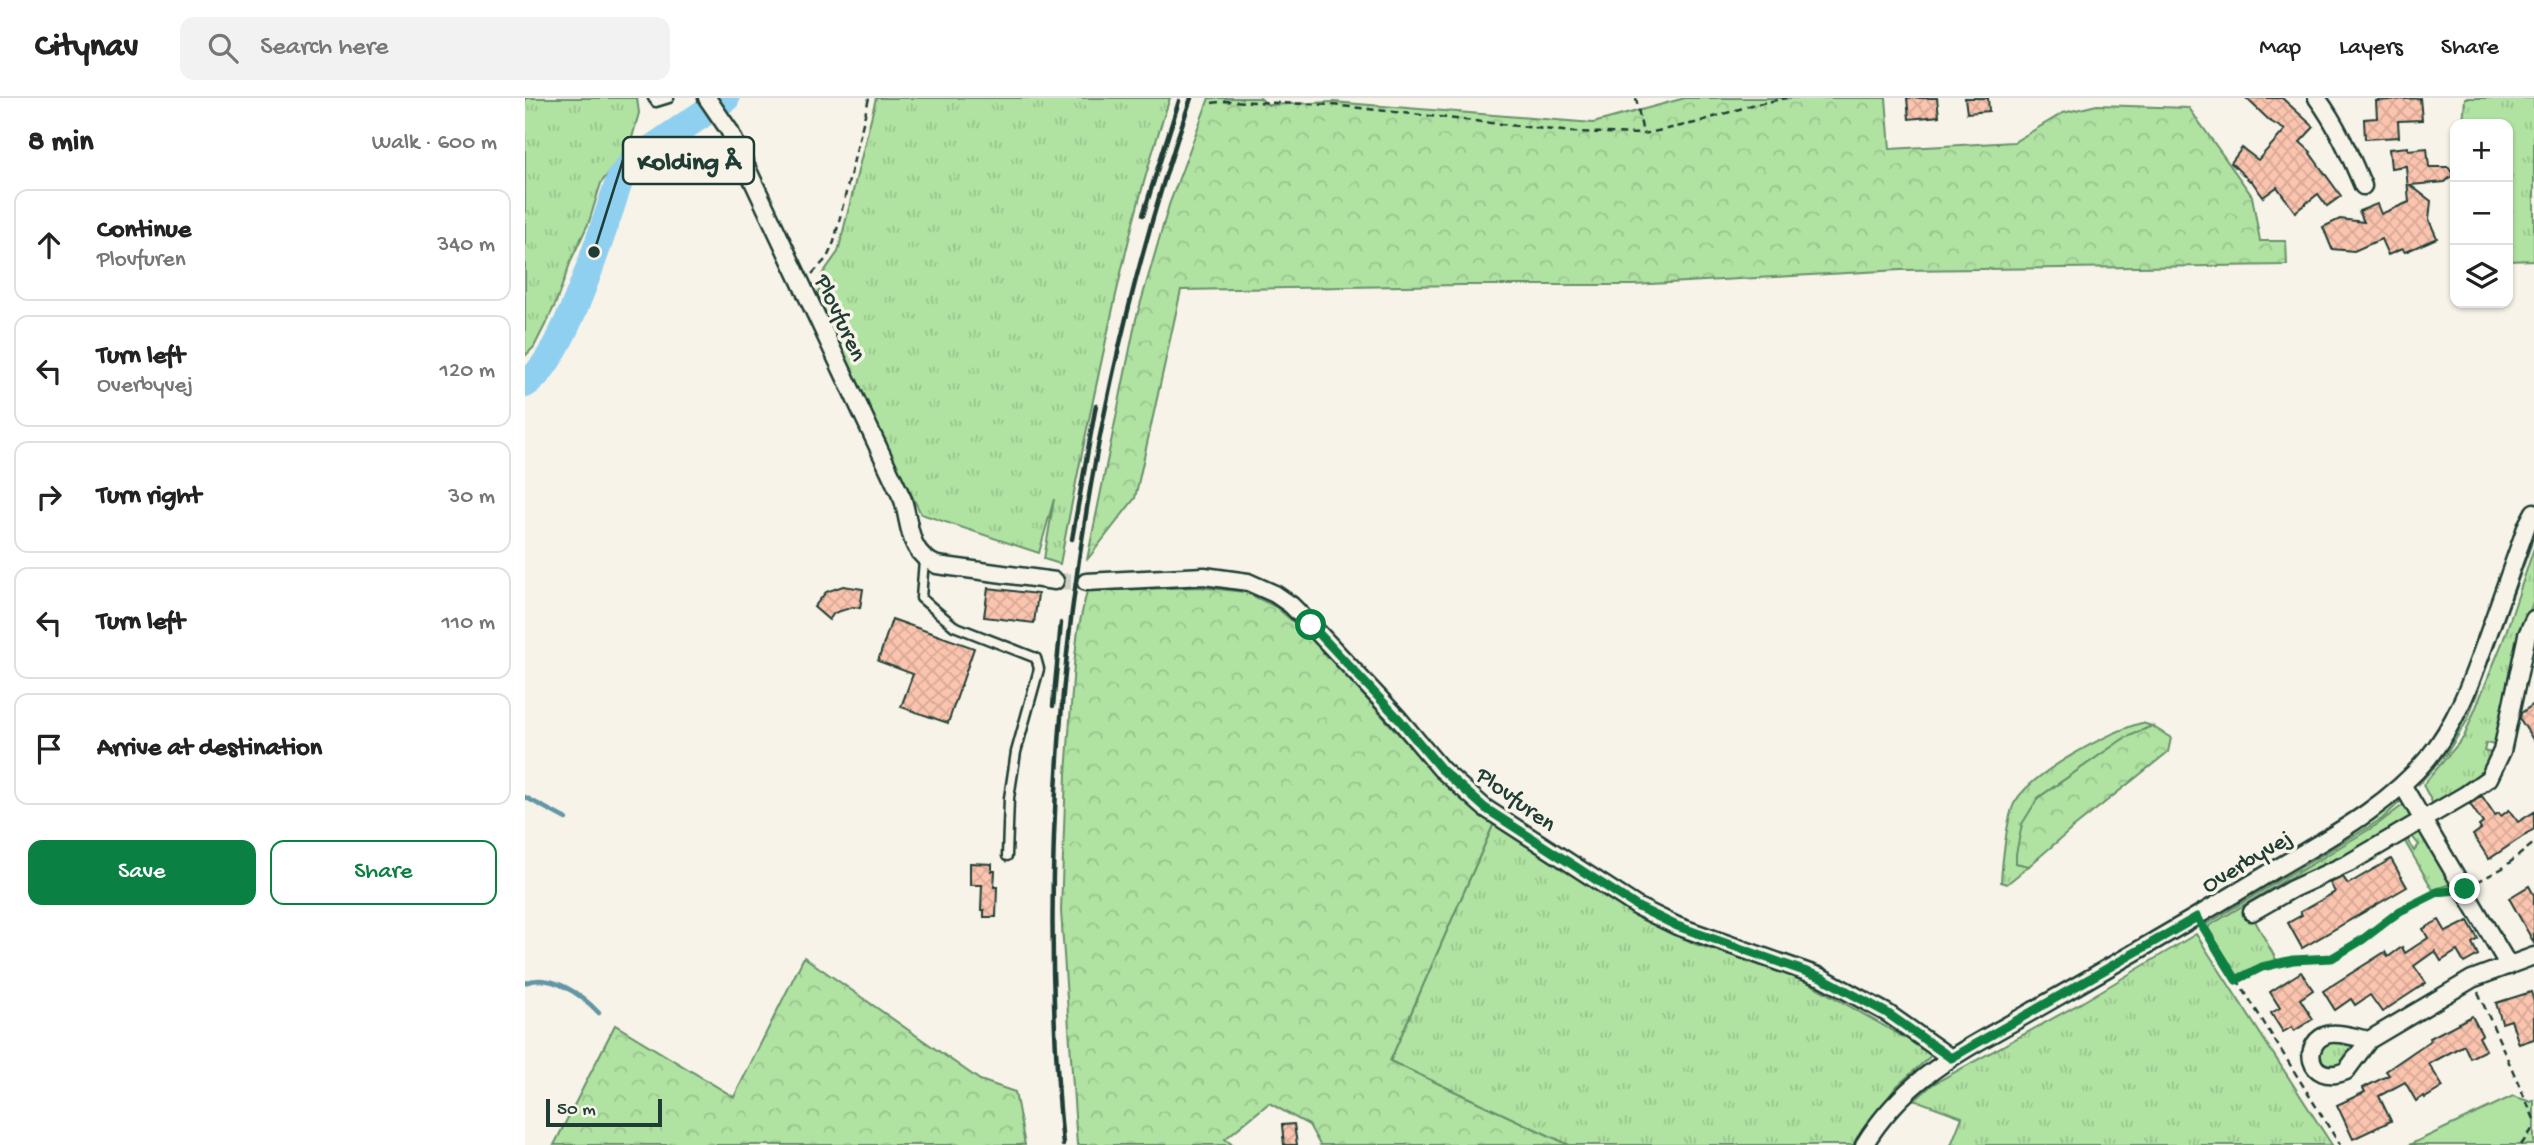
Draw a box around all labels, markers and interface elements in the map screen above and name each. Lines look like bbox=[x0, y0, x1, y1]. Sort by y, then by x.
search box bbox=[180, 17, 670, 80]
text: Citynav bbox=[35, 29, 138, 67]
icon: search bbox=[204, 29, 242, 67]
text: Search here bbox=[260, 33, 388, 64]
text: Map bbox=[2259, 34, 2301, 63]
text: Layers bbox=[2339, 34, 2403, 63]
text: Share bbox=[2441, 34, 2499, 63]
map controls bbox=[2450, 119, 2513, 308]
button: + bbox=[2450, 119, 2513, 182]
text: 8 min bbox=[28, 126, 94, 161]
text: Walk · 600 m bbox=[372, 130, 497, 157]
callout: Kolding Å bbox=[623, 137, 754, 184]
text: Kolding Å bbox=[636, 147, 742, 180]
button: − bbox=[2450, 182, 2513, 245]
text: Continue bbox=[97, 216, 191, 247]
icon: ahead bbox=[30, 226, 68, 264]
text: 340 m bbox=[437, 232, 495, 259]
button: layers bbox=[2450, 245, 2513, 308]
text: Plovfuren bbox=[97, 247, 186, 274]
street label: Plovfuren bbox=[806, 270, 872, 367]
text: Turn left bbox=[97, 342, 185, 373]
icon: left bbox=[30, 352, 68, 390]
text: 120 m bbox=[440, 358, 495, 385]
text: Overbyvej bbox=[97, 373, 193, 400]
icon: right bbox=[30, 478, 68, 516]
text: Turn right bbox=[97, 482, 201, 513]
text: 30 m bbox=[448, 484, 495, 511]
icon: left bbox=[30, 604, 68, 642]
text: Turn left bbox=[97, 608, 185, 639]
route start bbox=[1295, 609, 1326, 640]
text: 110 m bbox=[442, 610, 495, 637]
icon: arrive bbox=[30, 730, 68, 768]
text: Arrive at destination bbox=[97, 734, 322, 765]
street label: Plovfuren bbox=[1468, 761, 1561, 840]
street label: Overbyvej bbox=[2197, 825, 2298, 901]
button: Save bbox=[28, 840, 256, 905]
button: Share bbox=[270, 840, 497, 905]
route end bbox=[2449, 873, 2480, 904]
scale bar bbox=[546, 1096, 661, 1128]
text: 50 m bbox=[557, 1099, 596, 1122]

